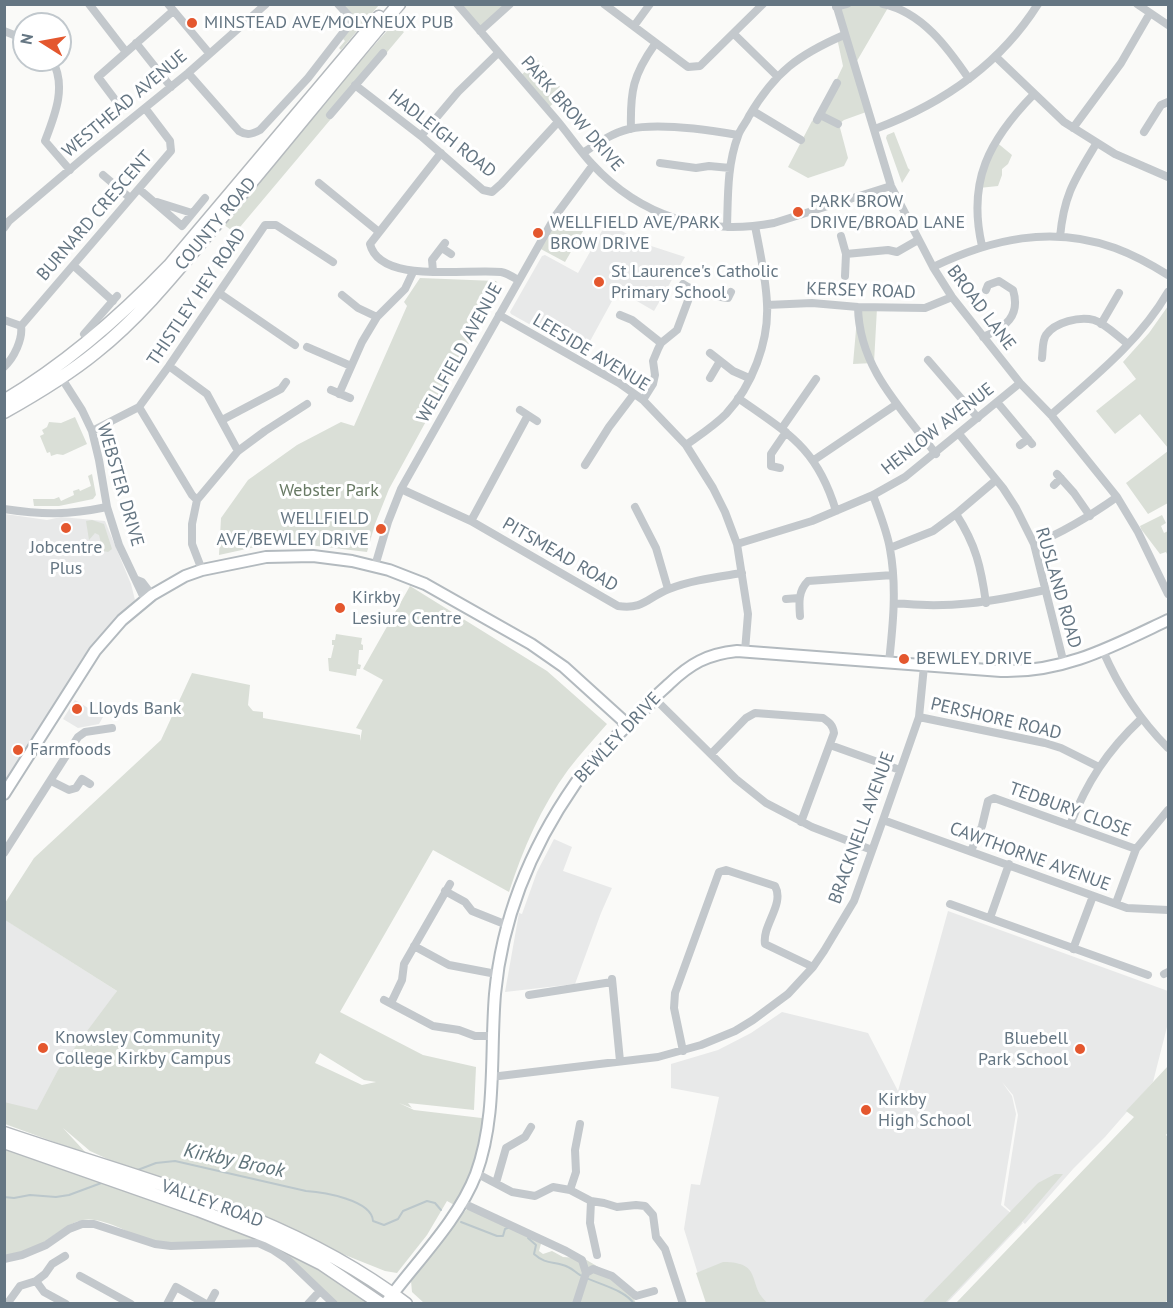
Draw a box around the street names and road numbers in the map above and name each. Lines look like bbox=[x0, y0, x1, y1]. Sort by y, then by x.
street label: WESTHEAD AVENUE bbox=[58, 46, 192, 162]
street label: PARK BROW DRIVE bbox=[516, 52, 628, 176]
street label: HADLEIGH ROAD bbox=[384, 85, 500, 183]
street label: BURNARD CRESCENT bbox=[33, 147, 157, 285]
street label: COUNTY ROAD bbox=[171, 173, 261, 275]
street label: THISTLEY HEY ROAD bbox=[143, 224, 251, 370]
street label: BROAD LANE bbox=[942, 261, 1020, 355]
street label: KERSEY ROAD bbox=[806, 278, 916, 304]
street label: WELLFIELD AVENUE bbox=[413, 279, 507, 427]
street label: LEESIDE AVENUE bbox=[529, 310, 653, 396]
street label: HENLOW AVENUE bbox=[877, 378, 999, 480]
street label: WEBSTER DRIVE bbox=[92, 421, 148, 549]
street label: PITSMEAD ROAD bbox=[498, 513, 622, 597]
street label: RUSLAND ROAD bbox=[1030, 525, 1086, 651]
street label: BEWLEY DRIVE bbox=[570, 688, 666, 788]
street label: PERSHORE ROAD bbox=[928, 693, 1064, 745]
street label: BRACKNELL AVENUE bbox=[824, 749, 900, 907]
street label: TEDBURY CLOSE bbox=[1006, 778, 1134, 842]
street label: CAWTHORNE AVENUE bbox=[947, 818, 1113, 896]
street label: VALLEY ROAD bbox=[158, 1176, 266, 1232]

